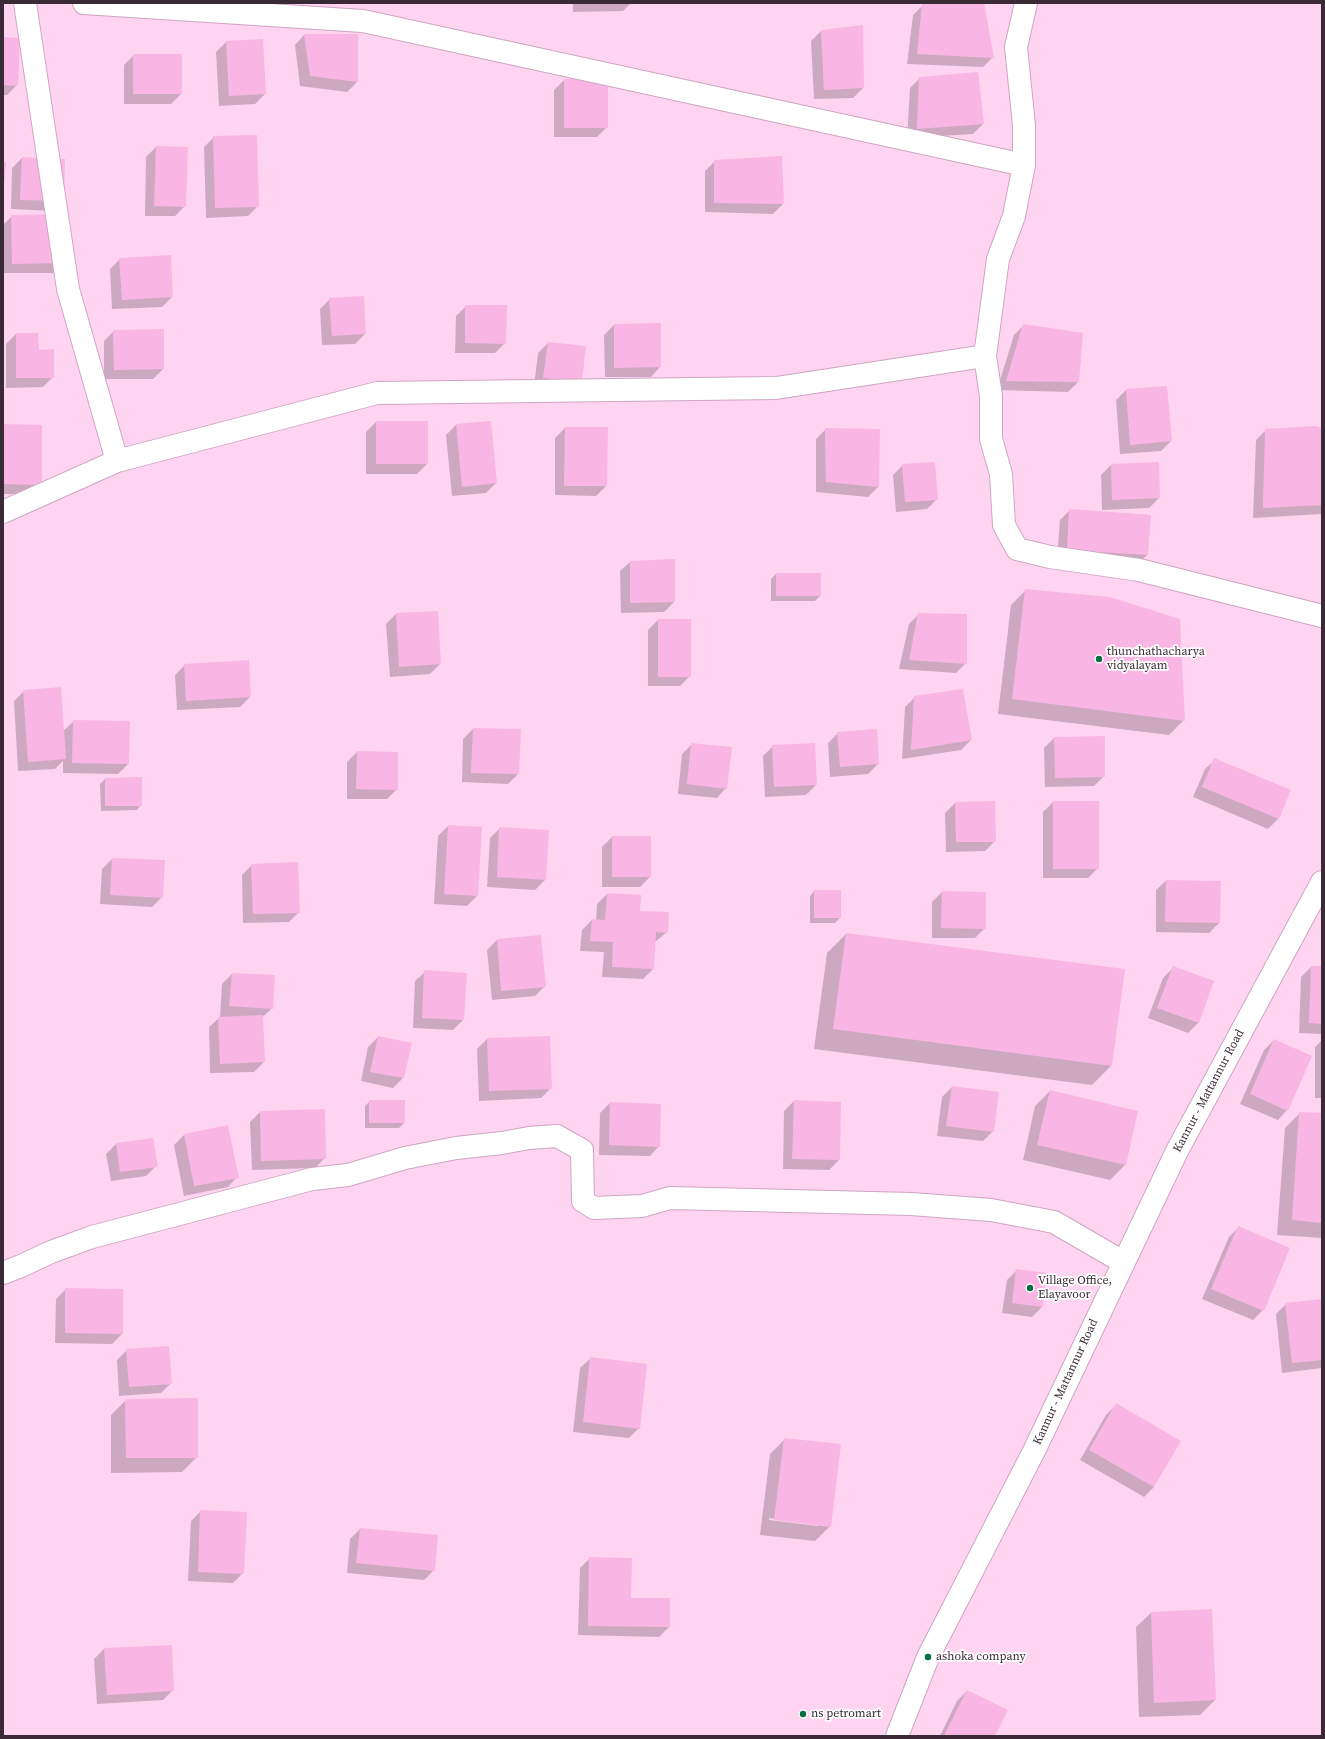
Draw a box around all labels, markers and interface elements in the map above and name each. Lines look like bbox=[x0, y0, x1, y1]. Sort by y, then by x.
place label: thunchathacharya vidyalayam bbox=[1107, 645, 1205, 673]
marker: thunchathacharya vidyalayam bbox=[1094, 654, 1104, 664]
street label: Kannur - Mattannur Road bbox=[1170, 1027, 1248, 1155]
place label: Village Office, Elayavoor bbox=[1038, 1274, 1112, 1302]
marker: Village Office, Elayavoor bbox=[1025, 1283, 1035, 1293]
street label: Kannur - Mattannur Road bbox=[1031, 1317, 1101, 1447]
place label: ashoka company bbox=[936, 1650, 1026, 1664]
marker: ashoka company bbox=[923, 1652, 933, 1662]
place label: ns petromart bbox=[811, 1707, 881, 1721]
marker: ns petromart bbox=[798, 1709, 808, 1719]

